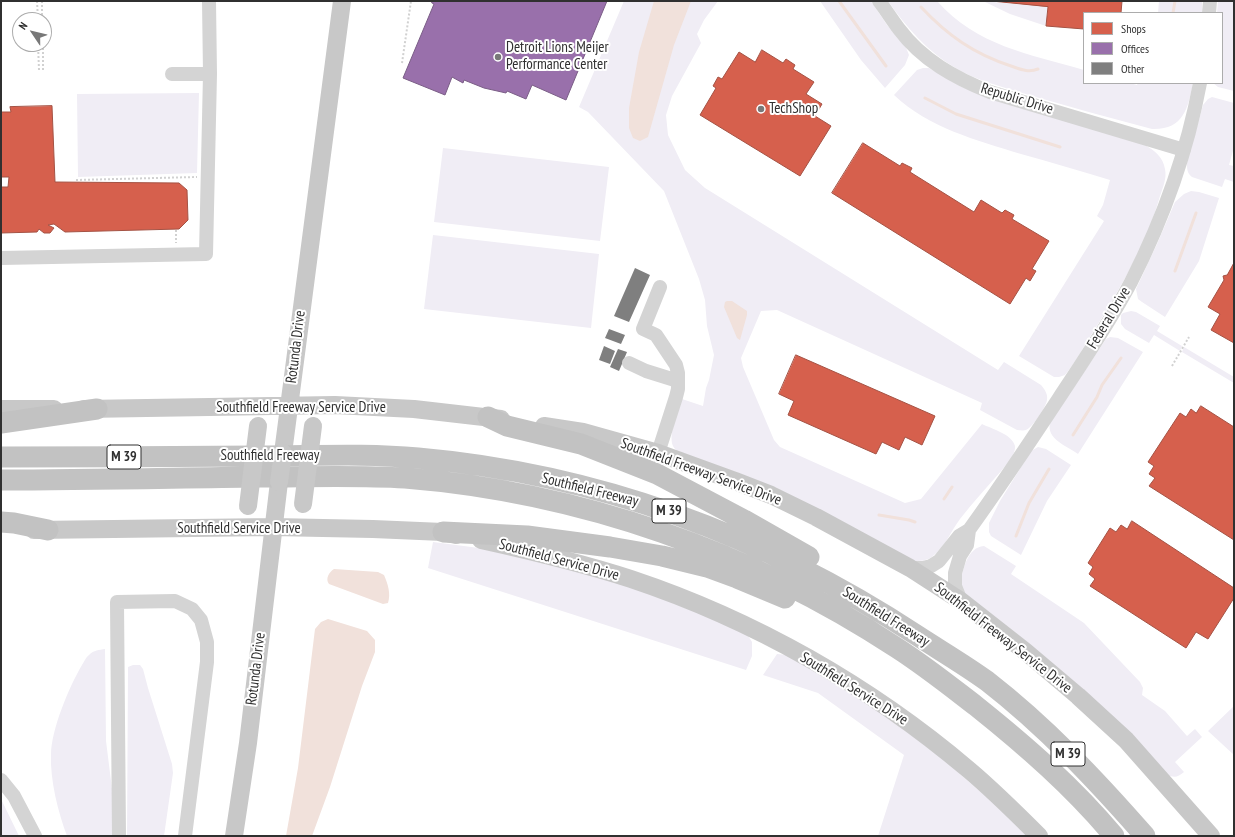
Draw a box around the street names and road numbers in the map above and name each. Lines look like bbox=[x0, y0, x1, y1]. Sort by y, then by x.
street label: Republic Drive bbox=[979, 79, 1055, 119]
street label: Federal Drive bbox=[1083, 284, 1135, 352]
street label: Rotunda Drive bbox=[283, 310, 309, 384]
street label: Southfield Freeway Service Drive bbox=[216, 399, 386, 417]
street label: Southfield Freeway Service Drive bbox=[618, 435, 784, 509]
road number: M 39 bbox=[107, 445, 141, 469]
street label: Southfield Freeway bbox=[221, 447, 319, 465]
street label: Southfield Freeway bbox=[540, 469, 640, 511]
road number: M 39 bbox=[652, 499, 686, 523]
street label: Southfield Service Drive bbox=[177, 520, 301, 538]
street label: Southfield Service Drive bbox=[497, 535, 621, 585]
street label: Southfield Freeway Service Drive bbox=[931, 579, 1075, 697]
street label: Southfield Freeway bbox=[839, 583, 933, 651]
street label: Rotunda Drive bbox=[243, 632, 269, 706]
street label: Southfield Service Drive bbox=[797, 649, 911, 729]
road number: M 39 bbox=[1051, 742, 1085, 766]

